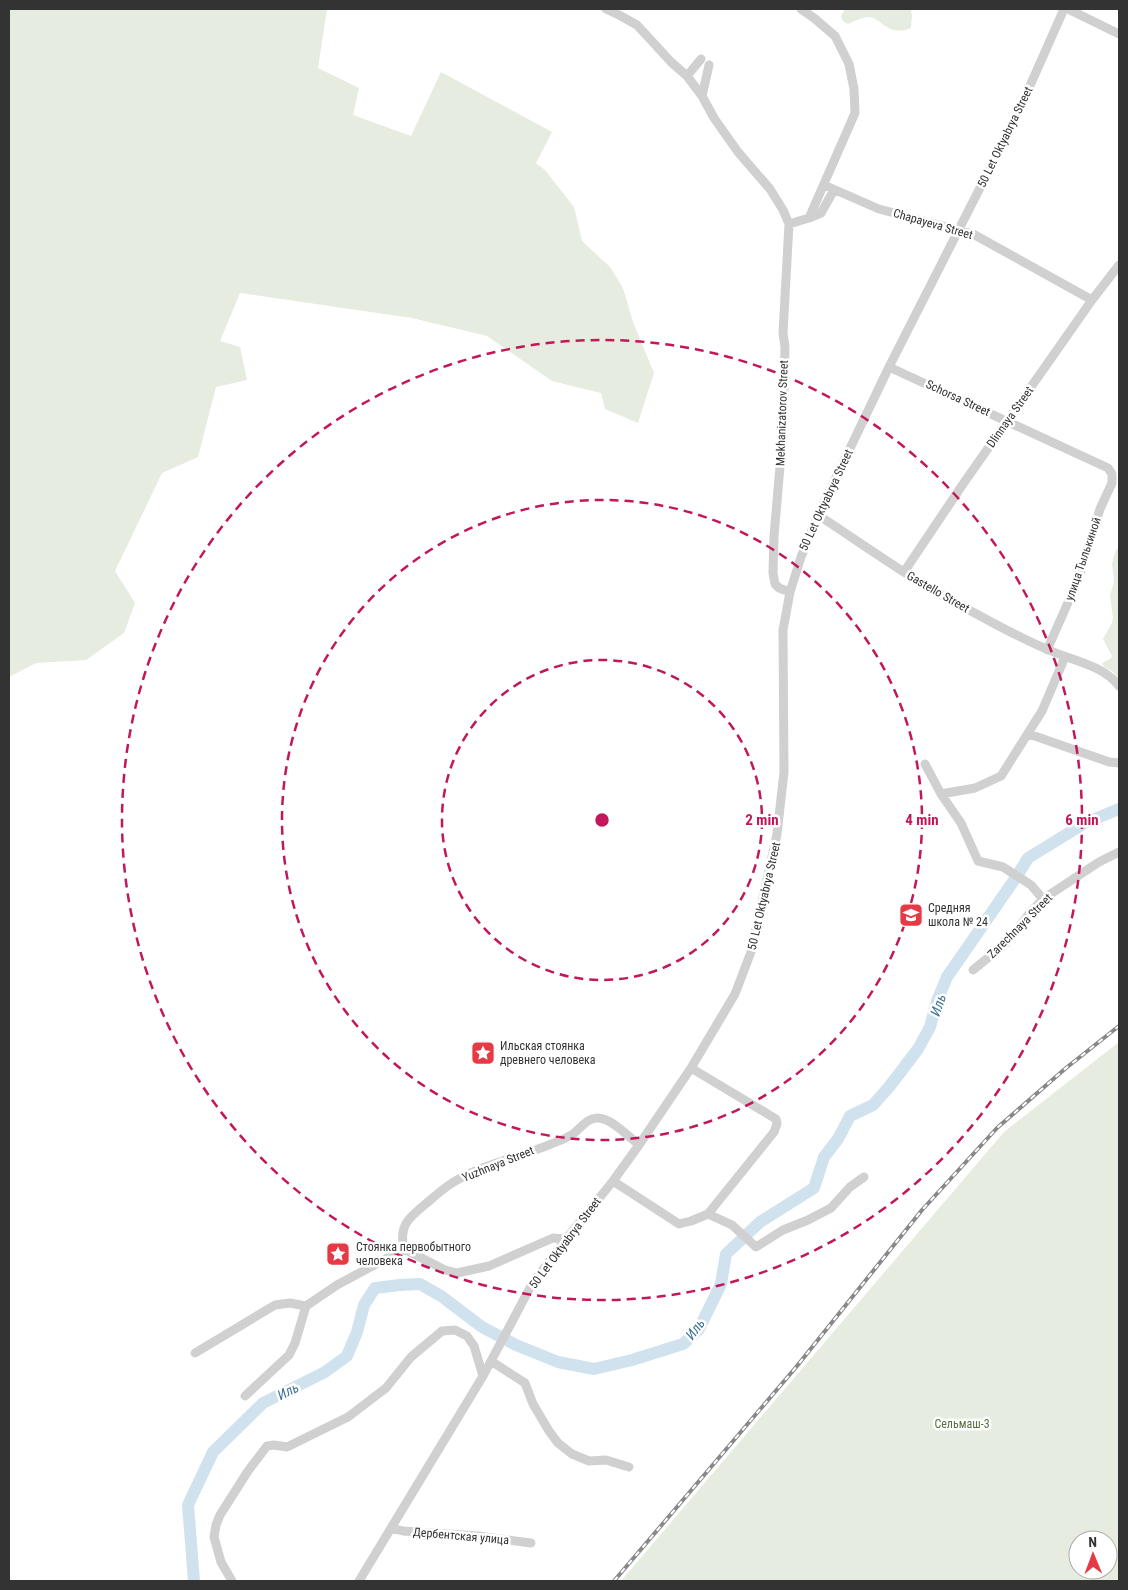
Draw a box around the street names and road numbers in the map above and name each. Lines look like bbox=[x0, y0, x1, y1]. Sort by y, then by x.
street label: 50 Let Oktyabrya Street bbox=[975, 84, 1036, 190]
street label: Chapayeva Street bbox=[892, 206, 975, 242]
street label: Mekhanizatorov Street bbox=[773, 359, 791, 466]
street label: Schorsa Street bbox=[924, 377, 993, 419]
street label: Dlinnaya Street bbox=[984, 383, 1036, 450]
street label: 50 Let Oktyabrya Street bbox=[796, 447, 856, 553]
street label: улица Тылькиной bbox=[1062, 516, 1104, 602]
street label: Gastello Street bbox=[904, 568, 972, 616]
street label: 50 Let Oktyabrya Street bbox=[745, 840, 783, 951]
street label: Zarechnaya Street bbox=[985, 890, 1056, 961]
street label: Yuzhnaya Street bbox=[460, 1143, 536, 1185]
street label: 50 Let Oktyabrya Street bbox=[526, 1194, 604, 1291]
street label: Дербентская улица bbox=[412, 1525, 510, 1547]

